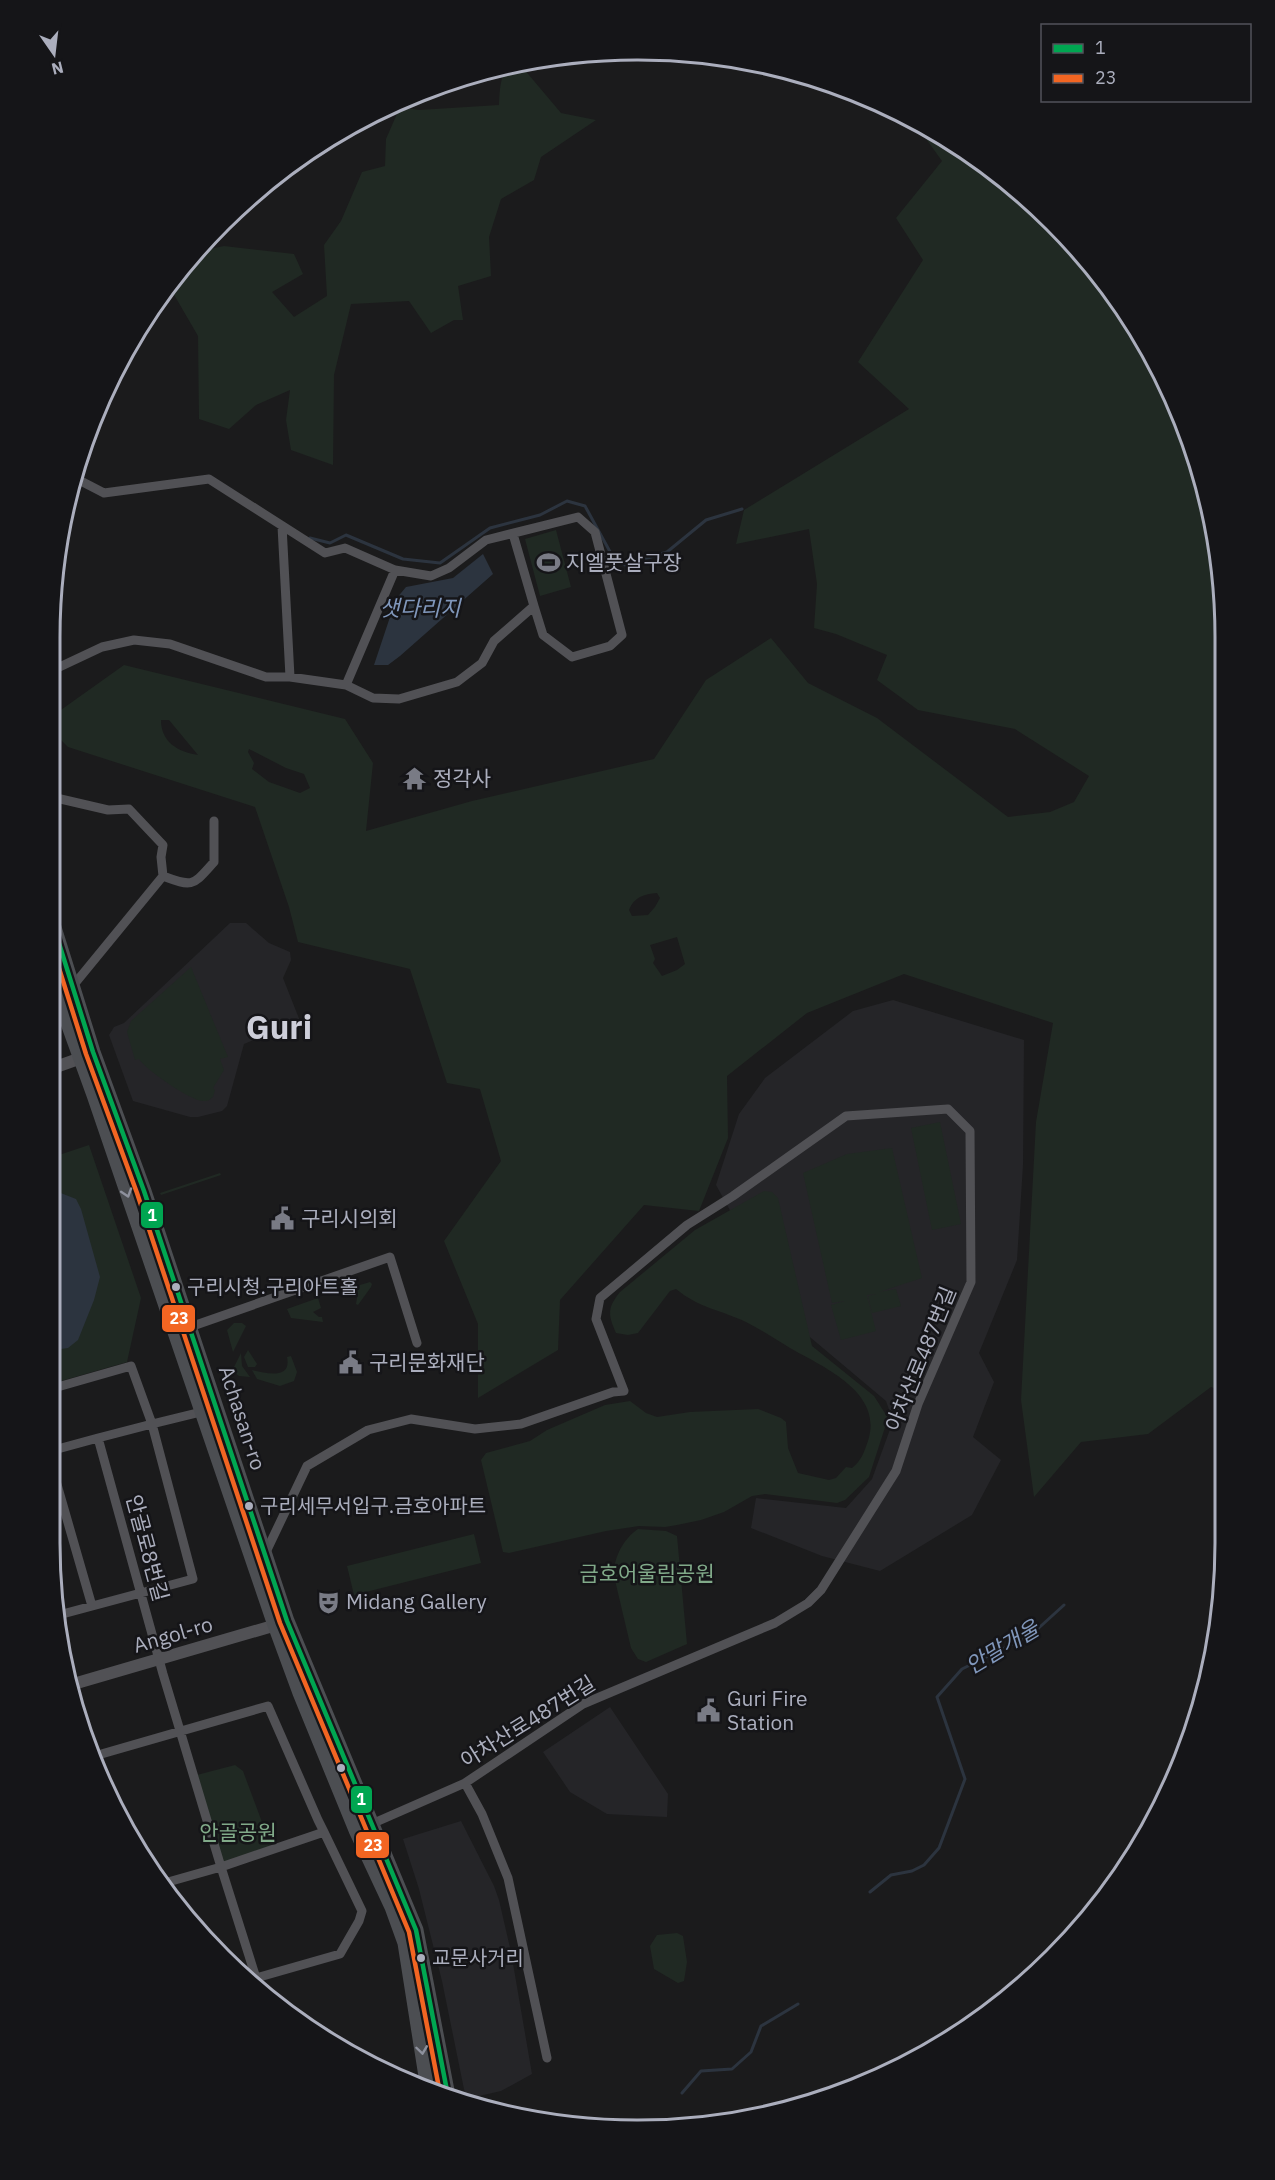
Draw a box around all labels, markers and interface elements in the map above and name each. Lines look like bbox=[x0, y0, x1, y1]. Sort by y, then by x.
north arrow bbox=[24, 24, 84, 84]
legend bbox=[1041, 24, 1251, 102]
text: 1 bbox=[1095, 36, 1106, 59]
text: N bbox=[50, 57, 66, 80]
text: 23 bbox=[1095, 66, 1117, 89]
place label: 지엘풋살구장 bbox=[566, 548, 682, 576]
sports icon: 지엘풋살구장 bbox=[535, 550, 561, 576]
water label: 샛다리지 bbox=[380, 593, 462, 622]
place label: 정각사 bbox=[433, 764, 491, 792]
temple icon: 정각사 bbox=[402, 766, 428, 792]
district label: Guri bbox=[246, 1005, 312, 1048]
one-way arrow bbox=[119, 1187, 132, 1198]
line badge: 1 bbox=[140, 1201, 164, 1229]
place label: 구리시의회 bbox=[301, 1204, 398, 1232]
text: 1 bbox=[147, 1205, 157, 1225]
public building icon: 구리시의회 bbox=[270, 1206, 296, 1232]
place label: 구리시청.구리아트홀 bbox=[187, 1273, 358, 1300]
marker: 구리시청.구리아트홀 bbox=[170, 1281, 182, 1293]
street label: 아차산로487번길 bbox=[878, 1282, 962, 1435]
line badge: 23 bbox=[161, 1304, 196, 1333]
text: 23 bbox=[169, 1308, 189, 1328]
place label: 구리문화재단 bbox=[369, 1348, 485, 1376]
public building icon: 구리문화재단 bbox=[338, 1350, 364, 1376]
street label: Achasan-ro bbox=[213, 1362, 273, 1474]
street label: 안골로8번길 bbox=[120, 1491, 176, 1604]
place label: 구리세무서입구.금호아파트 bbox=[260, 1492, 486, 1519]
marker: 구리세무서입구.금호아파트 bbox=[243, 1500, 255, 1512]
park label: 금호어울림공원 bbox=[579, 1559, 715, 1587]
place label: Midang Gallery bbox=[346, 1587, 487, 1615]
theatre icon: Midang Gallery bbox=[315, 1589, 341, 1615]
street label: Angol-ro bbox=[130, 1609, 216, 1659]
water label: 안말개울 bbox=[960, 1612, 1045, 1680]
street label: 아차산로487번길 bbox=[455, 1669, 600, 1774]
place label: Guri Fire Station bbox=[727, 1684, 808, 1736]
public building icon: Guri Fire Station bbox=[696, 1698, 722, 1724]
unlabelled marker bbox=[335, 1762, 347, 1774]
line badge: 1 bbox=[350, 1785, 373, 1814]
text: 1 bbox=[356, 1789, 366, 1809]
park label: 안골공원 bbox=[199, 1818, 277, 1846]
line badge: 23 bbox=[355, 1831, 390, 1859]
text: 23 bbox=[363, 1835, 383, 1855]
place label: 교문사거리 bbox=[432, 1944, 524, 1971]
marker: 교문사거리 bbox=[415, 1952, 427, 1964]
one-way arrow bbox=[415, 2045, 427, 2055]

